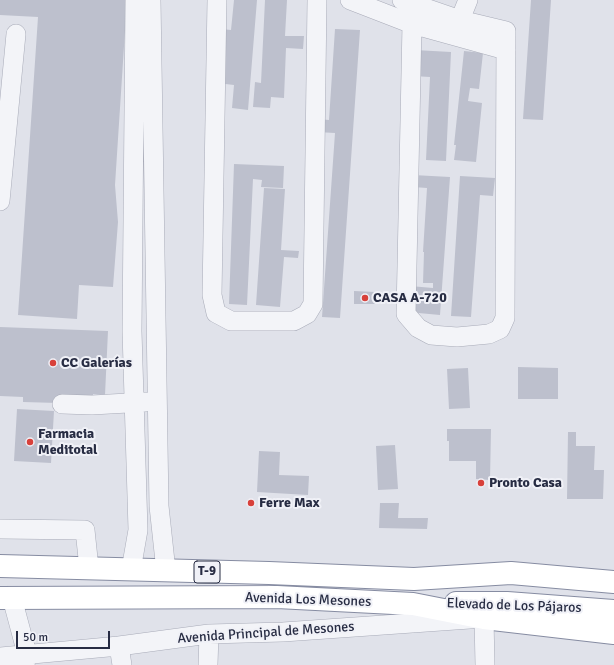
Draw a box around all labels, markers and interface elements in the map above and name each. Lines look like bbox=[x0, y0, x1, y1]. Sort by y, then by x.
place label: CASA A-720 bbox=[373, 290, 447, 306]
marker: CASA A-720 bbox=[360, 293, 370, 303]
place label: CC Galerías bbox=[61, 355, 132, 371]
marker: CC Galerías bbox=[48, 358, 58, 368]
place label: Farmacia Meditotal bbox=[38, 426, 97, 458]
marker: Farmacia Meditotal bbox=[25, 437, 35, 447]
place label: Pronto Casa bbox=[489, 475, 562, 491]
marker: Pronto Casa bbox=[476, 478, 486, 488]
place label: Ferre Max bbox=[259, 495, 319, 511]
marker: Ferre Max bbox=[246, 498, 256, 508]
road number: T-9 bbox=[194, 561, 220, 583]
street label: Avenida Los Mesones bbox=[245, 589, 371, 611]
street label: Elevado de Los Pájaros bbox=[446, 595, 582, 617]
street label: Avenida Principal de Mesones bbox=[177, 618, 355, 648]
scale bar bbox=[18, 623, 112, 649]
text: 50 m bbox=[23, 630, 48, 645]

